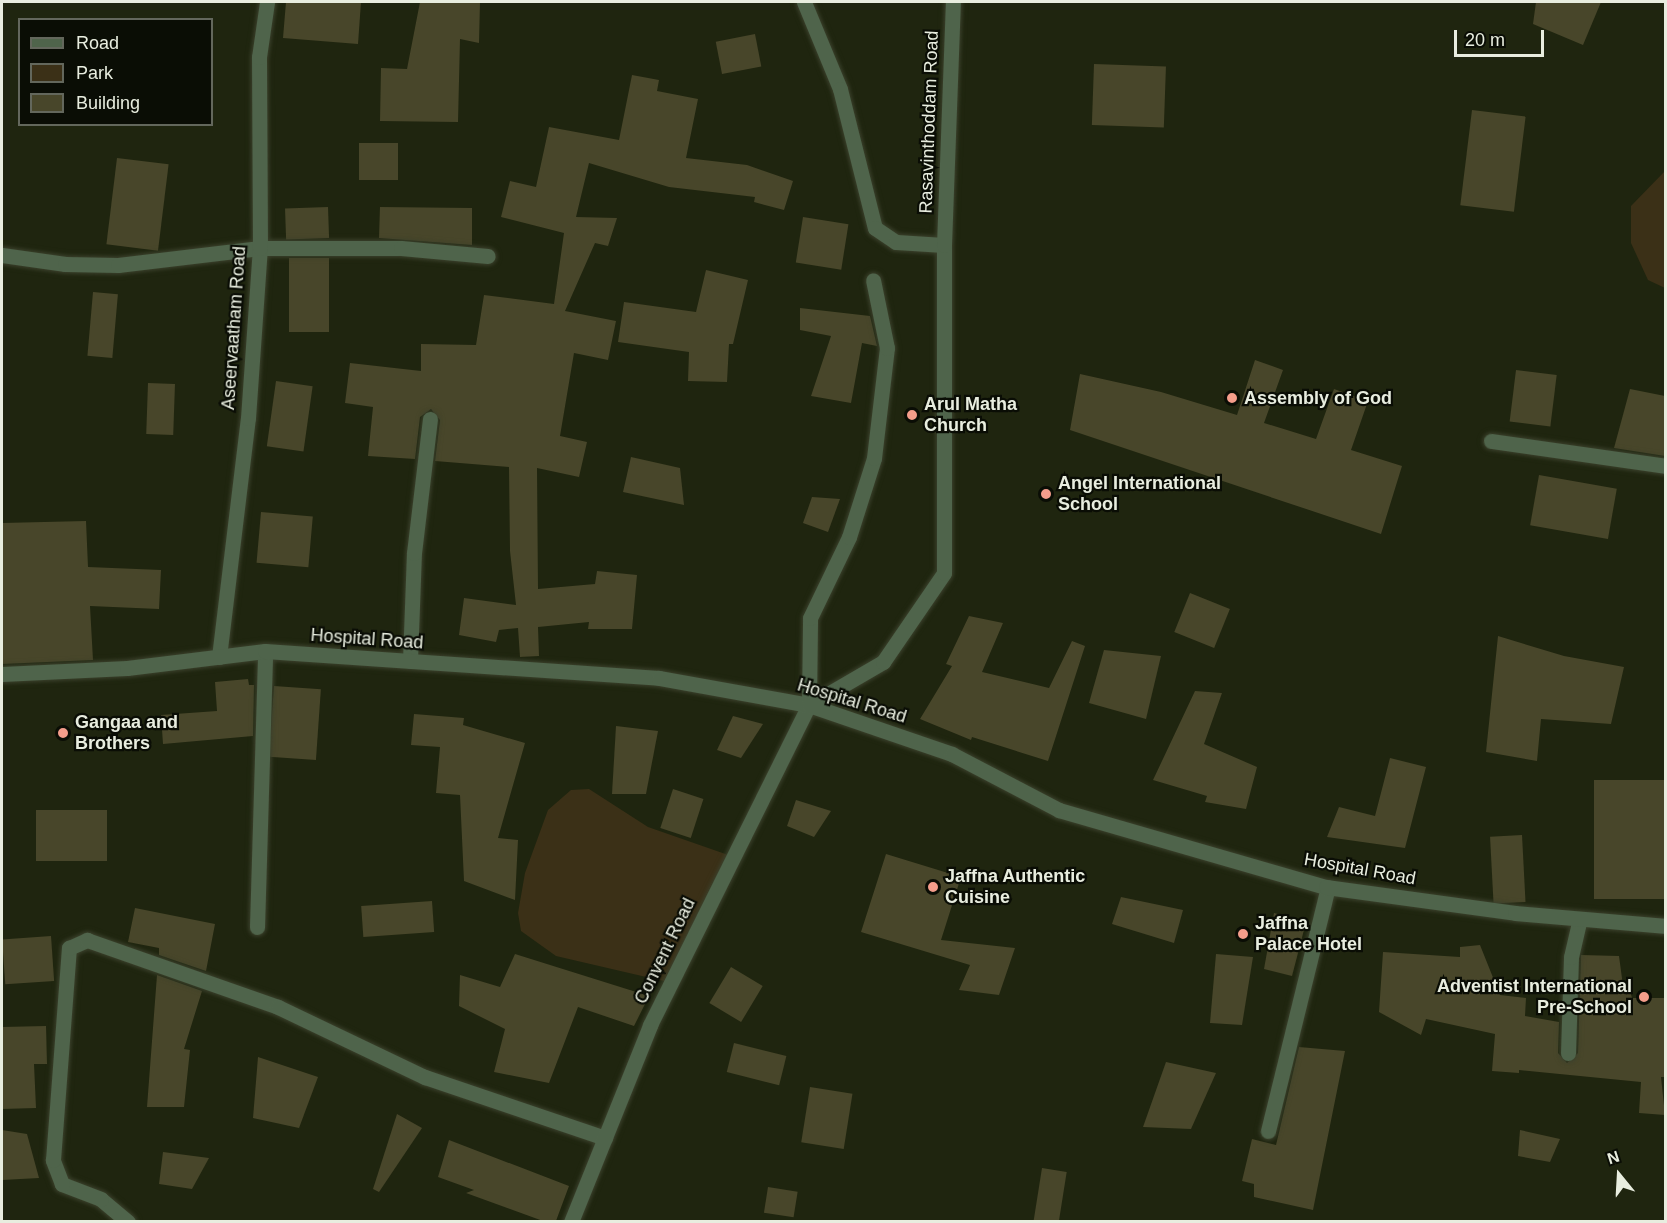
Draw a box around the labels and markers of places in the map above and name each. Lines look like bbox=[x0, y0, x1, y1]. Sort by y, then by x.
place label: Assembly of God bbox=[1244, 387, 1392, 409]
marker: Assembly of God bbox=[1225, 391, 1239, 405]
place label: Arul Matha Church bbox=[924, 394, 1017, 436]
marker: Arul Matha Church bbox=[905, 408, 919, 422]
place label: Angel International School bbox=[1058, 473, 1221, 516]
marker: Angel International School bbox=[1039, 487, 1053, 501]
place label: Gangaa and Brothers bbox=[75, 712, 178, 754]
marker: Gangaa and Brothers bbox=[56, 726, 70, 740]
place label: Jaffna Authentic Cuisine bbox=[945, 866, 1086, 908]
marker: Jaffna Authentic Cuisine bbox=[926, 880, 940, 894]
place label: Jaffna Palace Hotel bbox=[1255, 913, 1362, 956]
marker: Jaffna Palace Hotel bbox=[1236, 927, 1250, 941]
place label: Adventist International Pre-School bbox=[1437, 976, 1632, 1018]
marker: Adventist International Pre-School bbox=[1637, 990, 1651, 1004]

